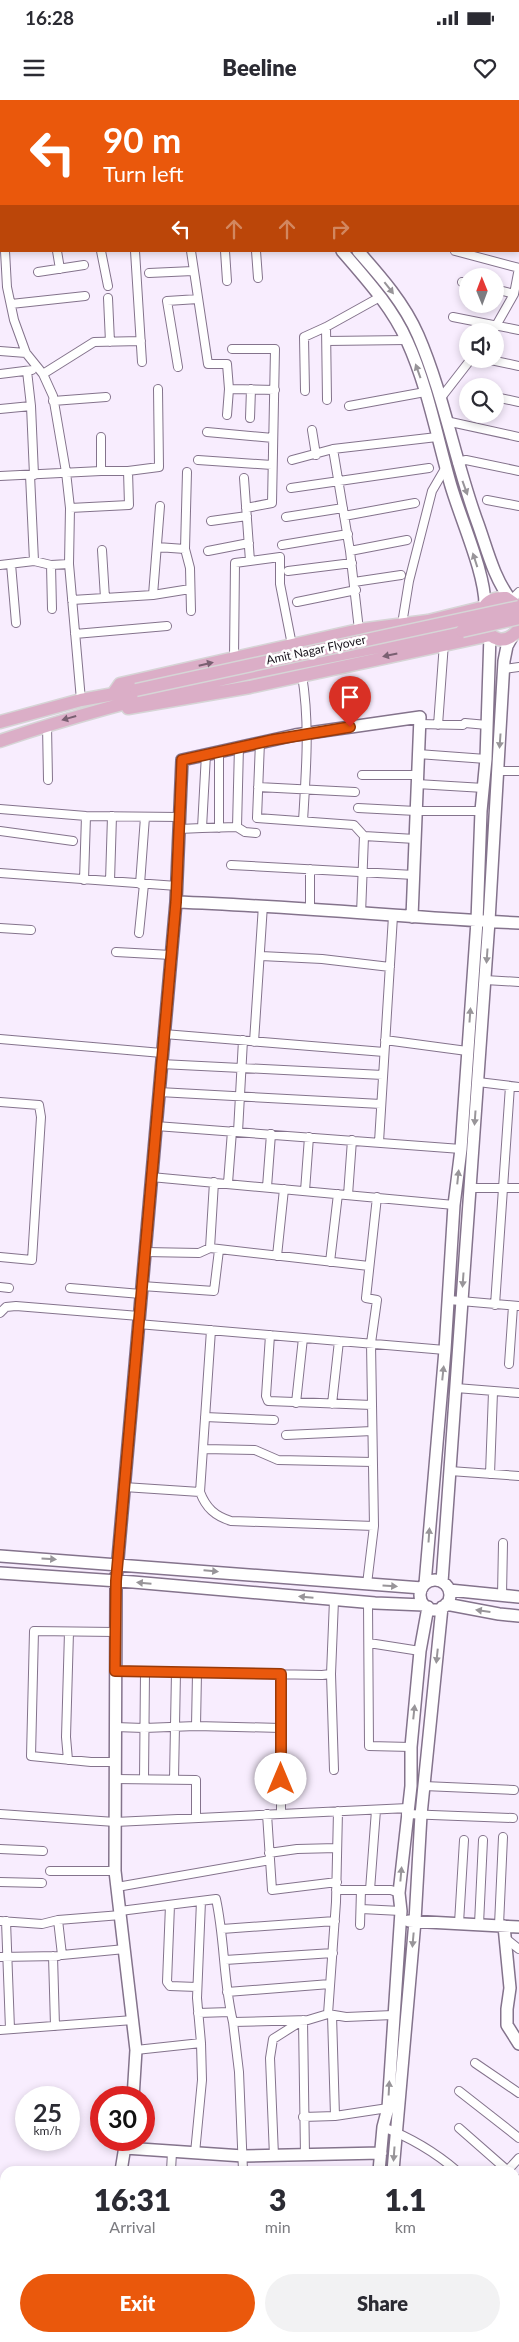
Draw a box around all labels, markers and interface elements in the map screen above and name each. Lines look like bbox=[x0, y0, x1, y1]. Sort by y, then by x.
text: 16:28 bbox=[25, 6, 74, 29]
icon: menu bbox=[20, 54, 48, 82]
text: Beeline bbox=[222, 54, 297, 81]
icon: heart bbox=[471, 54, 499, 82]
text: 90 m bbox=[103, 118, 181, 160]
icon: left bbox=[20, 120, 85, 185]
text: Turn left bbox=[103, 160, 184, 187]
icon: left bbox=[167, 215, 195, 243]
icon: ahead bbox=[220, 215, 248, 243]
icon: ahead bbox=[273, 215, 301, 243]
icon: right bbox=[326, 215, 354, 243]
north arrow bbox=[459, 268, 504, 312]
map controls bbox=[459, 268, 504, 423]
one-way arrow bbox=[384, 281, 395, 294]
button: sound bbox=[459, 323, 504, 368]
one-way arrow bbox=[414, 363, 422, 378]
button: search bbox=[459, 378, 504, 423]
one-way arrow bbox=[461, 481, 469, 496]
one-way arrow bbox=[471, 552, 479, 567]
street label: Amit Nagar Flyover bbox=[265, 631, 368, 667]
one-way arrow bbox=[383, 651, 398, 659]
one-way arrow bbox=[199, 660, 214, 668]
pin bbox=[329, 676, 371, 727]
icon: arrive bbox=[336, 683, 364, 711]
one-way arrow bbox=[61, 715, 76, 723]
one-way arrow bbox=[495, 734, 503, 750]
one-way arrow bbox=[483, 948, 491, 964]
one-way arrow bbox=[466, 1006, 474, 1022]
one-way arrow bbox=[471, 1110, 479, 1126]
one-way arrow bbox=[454, 1168, 462, 1184]
one-way arrow bbox=[459, 1272, 467, 1288]
one-way arrow bbox=[439, 1365, 447, 1381]
one-way arrow bbox=[425, 1527, 433, 1543]
one-way arrow bbox=[41, 1555, 57, 1563]
one-way arrow bbox=[203, 1568, 219, 1576]
one-way arrow bbox=[136, 1578, 152, 1586]
one-way arrow bbox=[382, 1582, 398, 1590]
one-way arrow bbox=[297, 1593, 313, 1601]
one-way arrow bbox=[474, 1607, 490, 1615]
one-way arrow bbox=[433, 1648, 441, 1664]
one-way arrow bbox=[410, 1704, 418, 1720]
position arrow bbox=[254, 1752, 306, 1804]
one-way arrow bbox=[397, 1866, 405, 1882]
one-way arrow bbox=[409, 1932, 417, 1948]
one-way arrow bbox=[385, 2080, 393, 2096]
speed limit sign: 30 bbox=[90, 2086, 155, 2151]
text: 25 bbox=[33, 2097, 62, 2127]
text: km/h bbox=[33, 2123, 62, 2138]
one-way arrow bbox=[389, 2146, 397, 2162]
text: 16:31 bbox=[94, 2181, 171, 2217]
text: 3 bbox=[269, 2181, 286, 2217]
text: 1.1 bbox=[384, 2181, 426, 2217]
text: Arrival bbox=[109, 2217, 155, 2236]
text: min bbox=[265, 2217, 291, 2236]
text: km bbox=[395, 2217, 416, 2236]
button: Exit bbox=[20, 2274, 255, 2332]
button: Share bbox=[265, 2274, 500, 2332]

